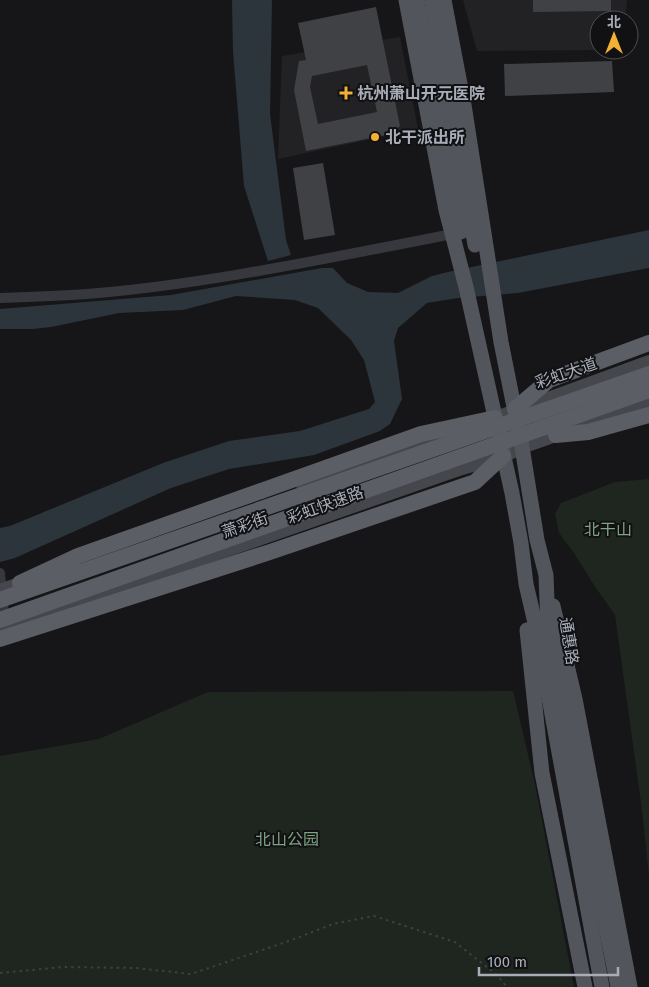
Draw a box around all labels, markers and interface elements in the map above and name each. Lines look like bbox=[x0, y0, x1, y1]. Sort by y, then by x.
north arrow bbox=[589, 10, 639, 60]
text: 北 bbox=[607, 14, 621, 31]
place label: 杭州萧山开元医院 bbox=[357, 84, 485, 103]
marker: 杭州萧山开元医院 bbox=[339, 86, 353, 100]
place label: 北干派出所 bbox=[385, 128, 465, 147]
marker: 北干派出所 bbox=[369, 131, 381, 143]
street label: 彩虹大道 bbox=[533, 354, 599, 392]
street label: 彩虹快速路 bbox=[284, 482, 366, 528]
street label: 萧彩街 bbox=[219, 508, 271, 542]
park label: 北干山 bbox=[584, 520, 632, 539]
street label: 通惠路 bbox=[556, 616, 582, 666]
park label: 北山公园 bbox=[255, 830, 319, 849]
scale bar bbox=[479, 944, 618, 976]
text: 100 m bbox=[487, 953, 527, 971]

